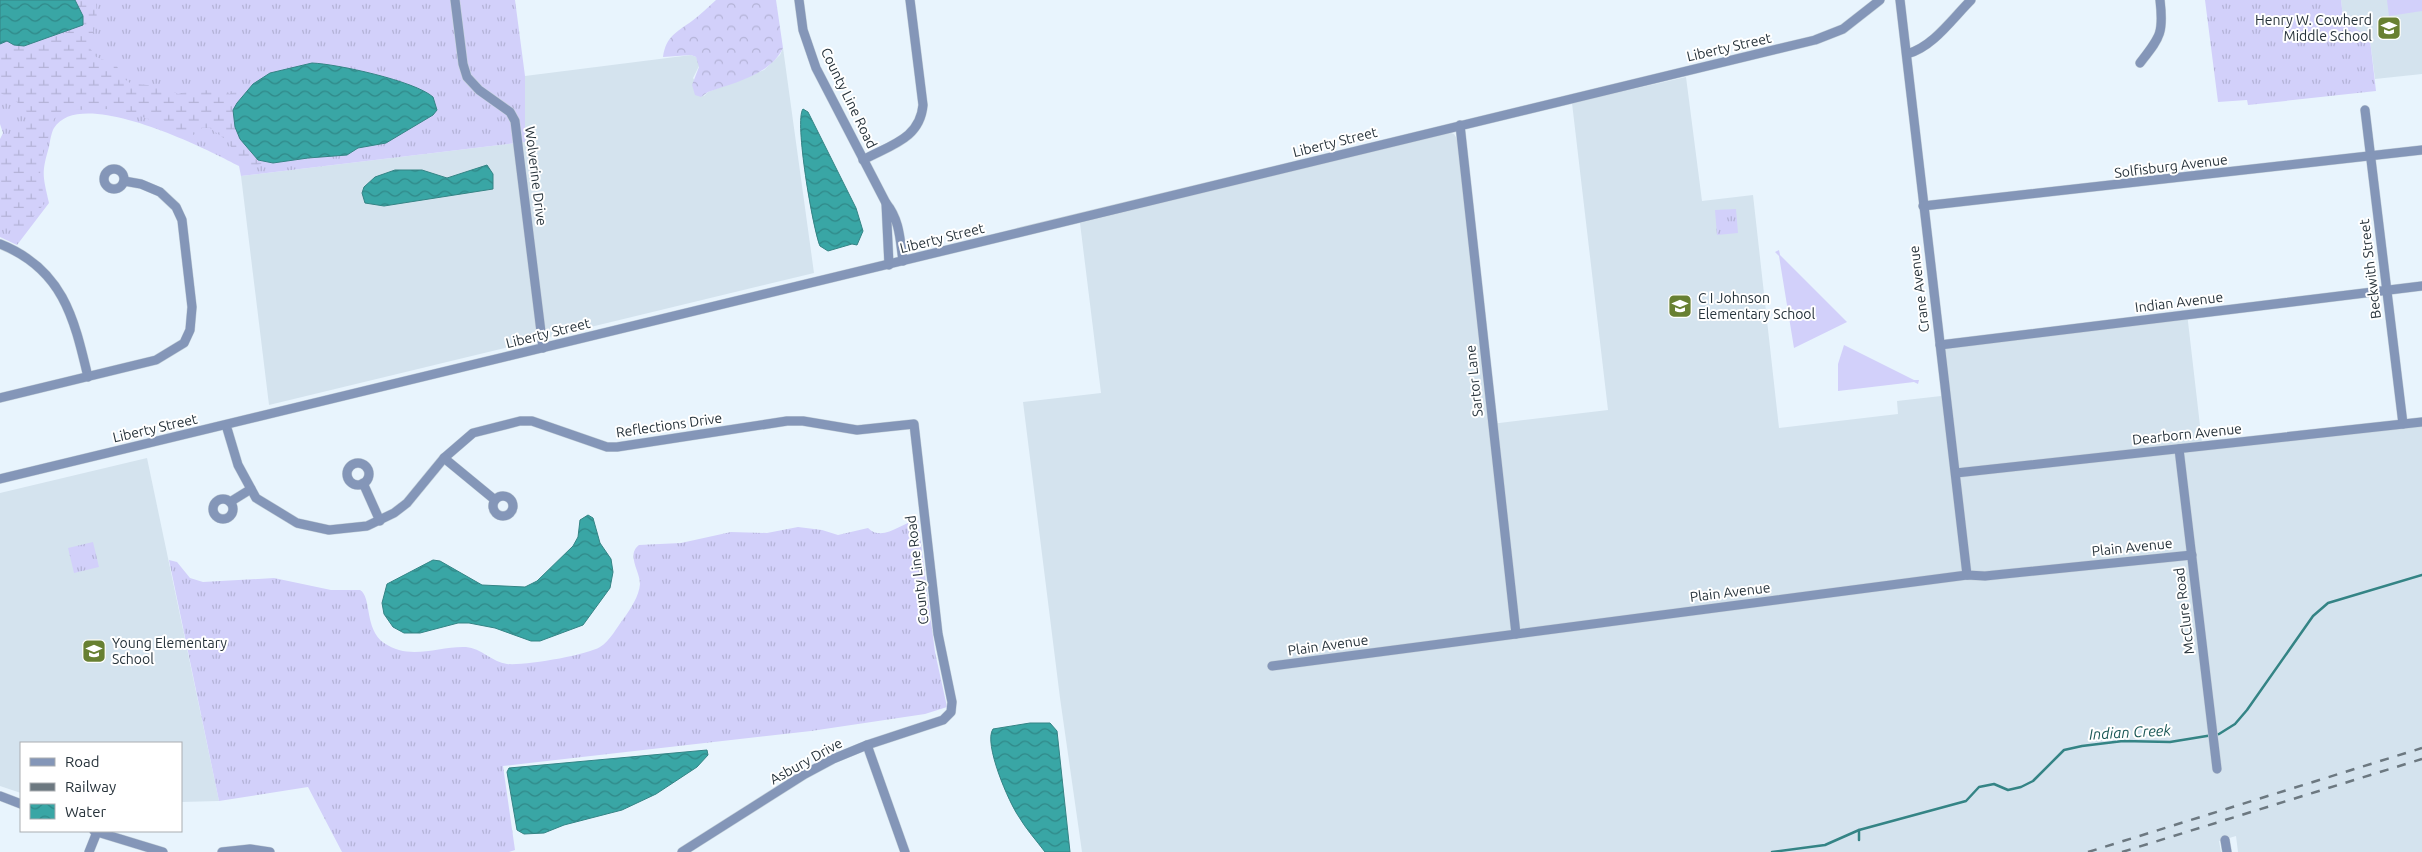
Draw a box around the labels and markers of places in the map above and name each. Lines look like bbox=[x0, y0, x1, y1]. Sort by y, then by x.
place label: Henry W. Cowherd Middle School bbox=[2255, 12, 2372, 44]
school or university icon: Henry W. Cowherd Middle School bbox=[2376, 15, 2402, 41]
place label: C I Johnson Elementary School bbox=[1698, 290, 1816, 322]
school or university icon: C I Johnson Elementary School bbox=[1667, 293, 1693, 319]
place label: Young Elementary School bbox=[112, 635, 227, 667]
school or university icon: Young Elementary School bbox=[81, 638, 107, 664]

